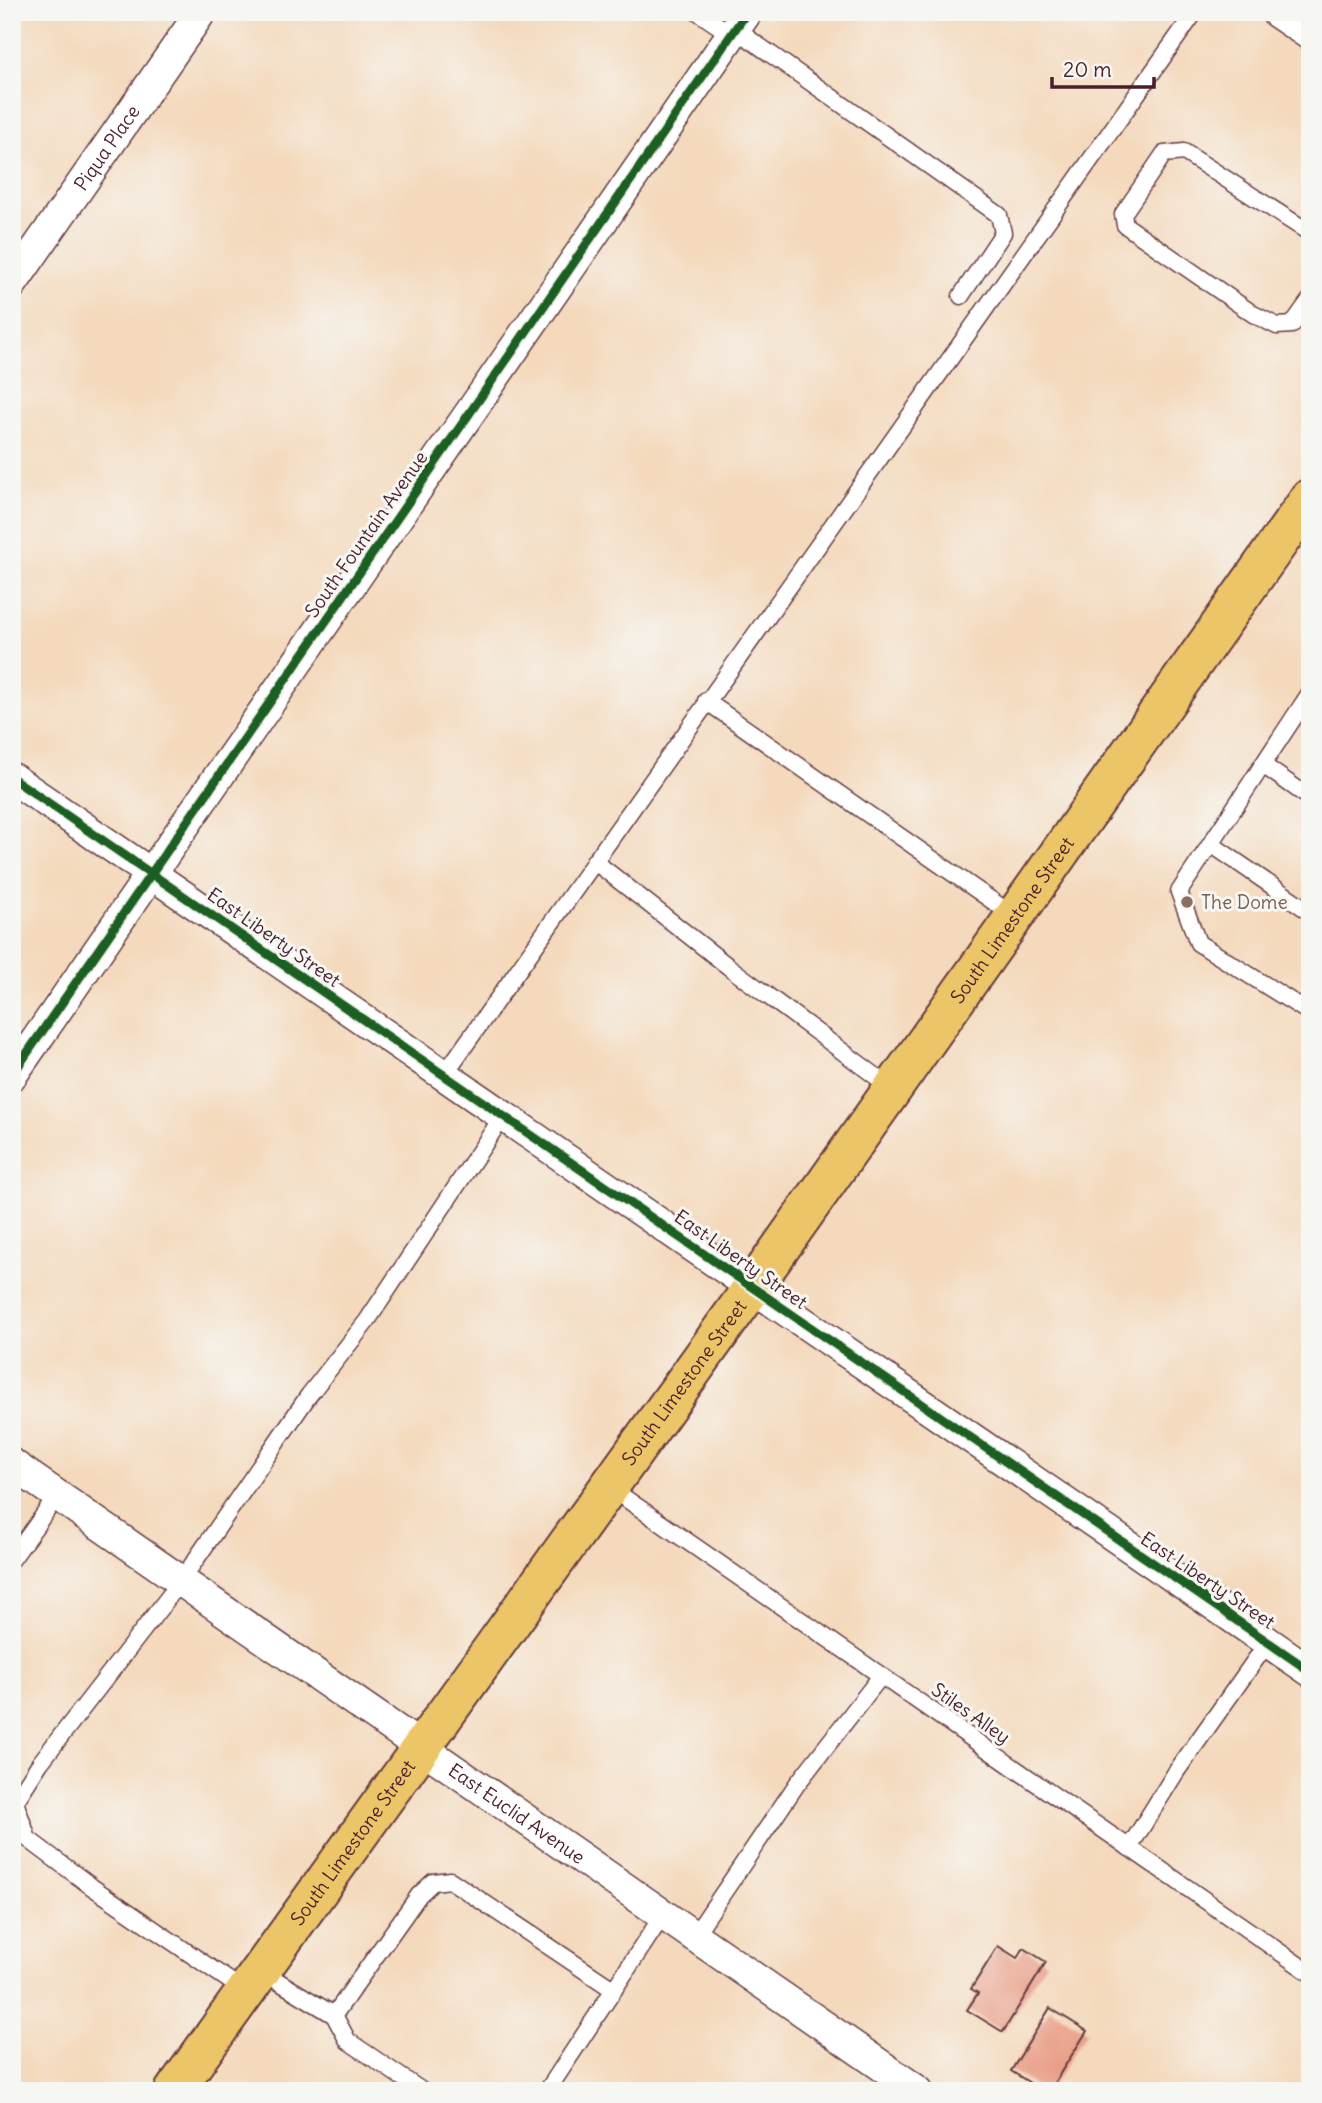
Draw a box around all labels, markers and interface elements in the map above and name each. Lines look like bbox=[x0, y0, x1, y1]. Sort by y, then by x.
scale bar bbox=[1052, 46, 1154, 90]
text: 20 m bbox=[1063, 56, 1112, 83]
street label: Piqua Place bbox=[69, 100, 145, 195]
street label: South Fountain Avenue bbox=[300, 446, 432, 622]
street label: South Limestone Street bbox=[945, 832, 1079, 1008]
street label: East Liberty Street bbox=[203, 882, 345, 992]
place label: The Dome bbox=[1201, 890, 1288, 914]
marker: The Dome bbox=[1179, 894, 1195, 910]
street label: East Liberty Street bbox=[670, 1204, 812, 1314]
street label: South Limestone Street bbox=[616, 1295, 752, 1470]
street label: East Liberty Street bbox=[1136, 1526, 1280, 1634]
street label: Stiles Alley bbox=[927, 1677, 1015, 1749]
street label: South Limestone Street bbox=[285, 1755, 420, 1930]
street label: East Euclid Avenue bbox=[444, 1758, 590, 1869]

